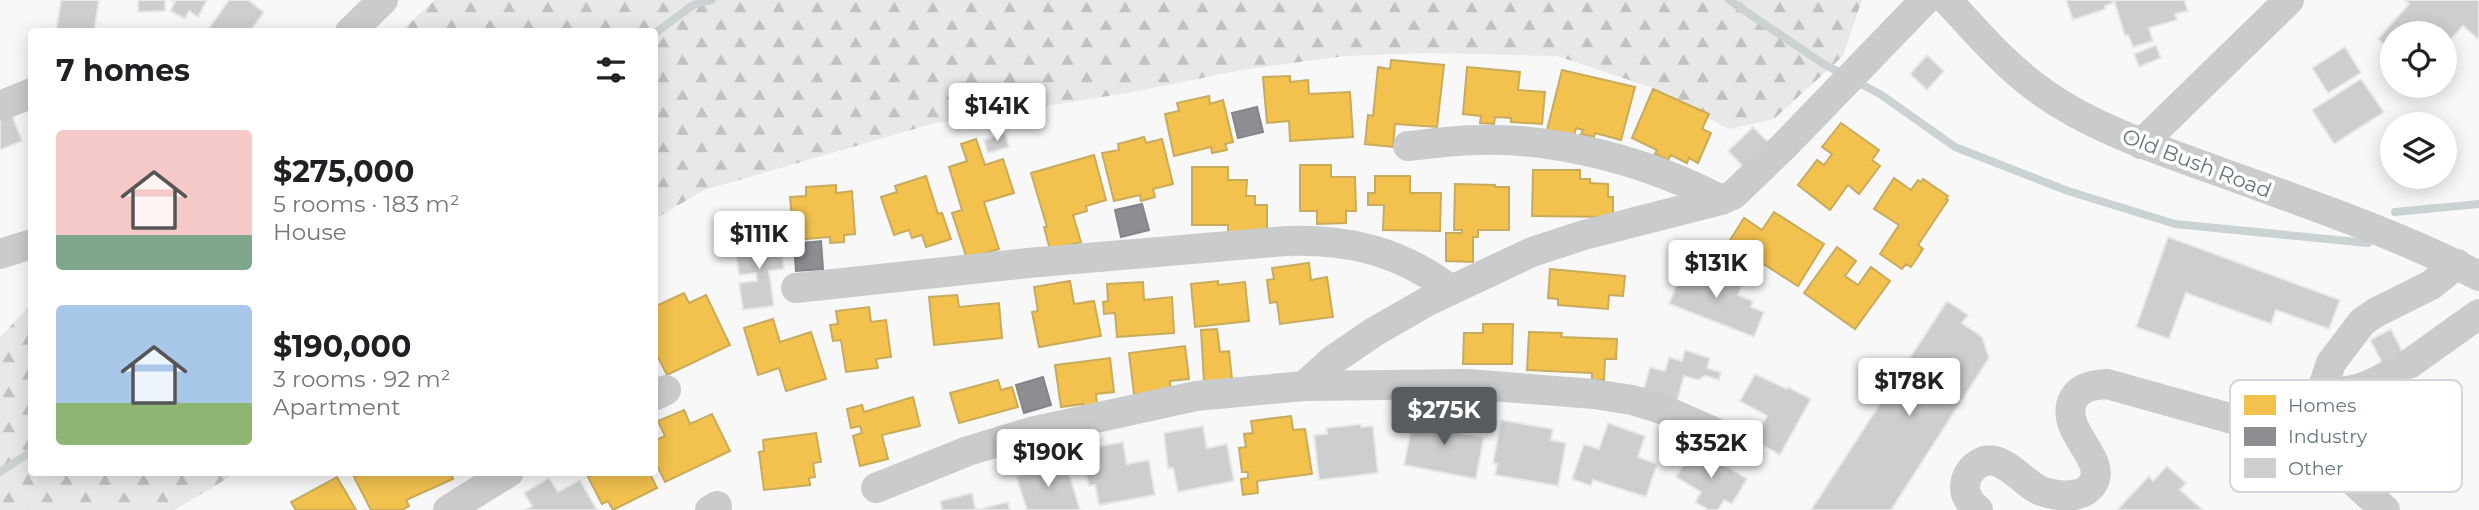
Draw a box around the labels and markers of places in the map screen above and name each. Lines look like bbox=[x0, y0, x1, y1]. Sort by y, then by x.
pin: $141K bbox=[948, 83, 1046, 143]
pin: $111K bbox=[710, 212, 808, 271]
pin: $131K bbox=[1667, 240, 1765, 300]
pin: $178K bbox=[1860, 358, 1958, 418]
pin: $275K bbox=[1395, 388, 1493, 447]
pin: $352K bbox=[1662, 420, 1760, 480]
pin: $190K bbox=[999, 430, 1097, 489]

